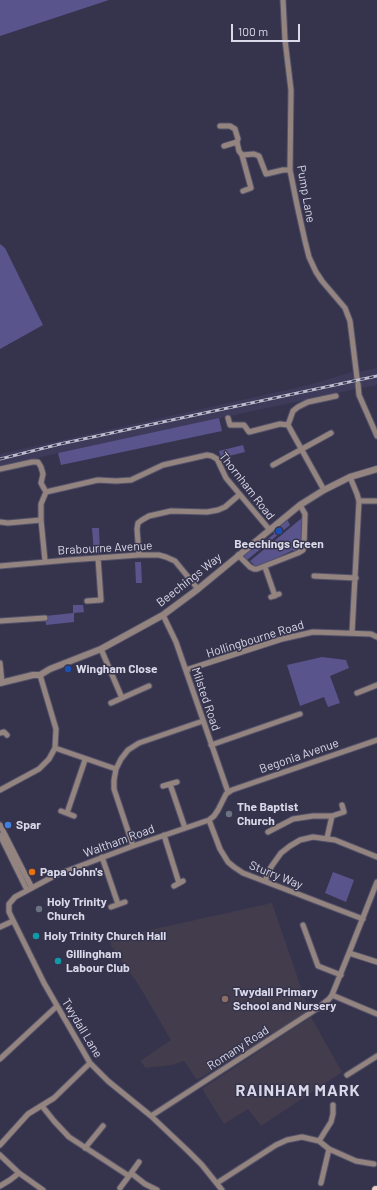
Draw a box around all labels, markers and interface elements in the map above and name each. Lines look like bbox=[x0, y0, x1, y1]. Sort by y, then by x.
scale bar bbox=[233, 16, 302, 42]
text: 100 m bbox=[238, 24, 268, 38]
street label: Pump Lane bbox=[294, 164, 318, 224]
street label: Thornham Road bbox=[216, 449, 278, 523]
marker: Beechings Green bbox=[274, 526, 284, 536]
place label: Beechings Green bbox=[234, 537, 324, 551]
street label: Brabourne Avenue bbox=[57, 538, 153, 558]
street label: Beechings Way bbox=[154, 550, 224, 610]
street label: Hollingbourne Road bbox=[204, 617, 306, 661]
place label: Wingham Close bbox=[76, 662, 158, 676]
marker: Wingham Close bbox=[63, 664, 73, 674]
street label: Milsted Road bbox=[188, 665, 224, 733]
street label: Begonia Avenue bbox=[257, 736, 341, 776]
place label: The Baptist Church bbox=[237, 800, 298, 828]
marker: The Baptist Church bbox=[224, 809, 234, 819]
place label: Spar bbox=[16, 818, 41, 832]
marker: Spar bbox=[3, 820, 13, 830]
street label: Waltham Road bbox=[81, 821, 157, 861]
street label: Sturry Way bbox=[247, 858, 305, 892]
place label: Papa John's bbox=[40, 865, 103, 879]
marker: Papa John's bbox=[27, 867, 37, 877]
place label: Holy Trinity Church bbox=[47, 895, 107, 923]
marker: Holy Trinity Church bbox=[34, 904, 44, 914]
place label: Holy Trinity Church Hall bbox=[44, 929, 166, 943]
marker: Holy Trinity Church Hall bbox=[31, 931, 41, 941]
place label: Gillingham Labour Club bbox=[66, 947, 130, 975]
marker: Gillingham Labour Club bbox=[53, 956, 63, 966]
place label: Twydall Primary School and Nursery bbox=[233, 985, 336, 1013]
marker: Twydall Primary School and Nursery bbox=[220, 994, 230, 1004]
street label: Twydall Lane bbox=[59, 996, 105, 1060]
street label: Romany Road bbox=[204, 1023, 272, 1073]
district label: RAINHAM MARK bbox=[235, 1081, 361, 1101]

